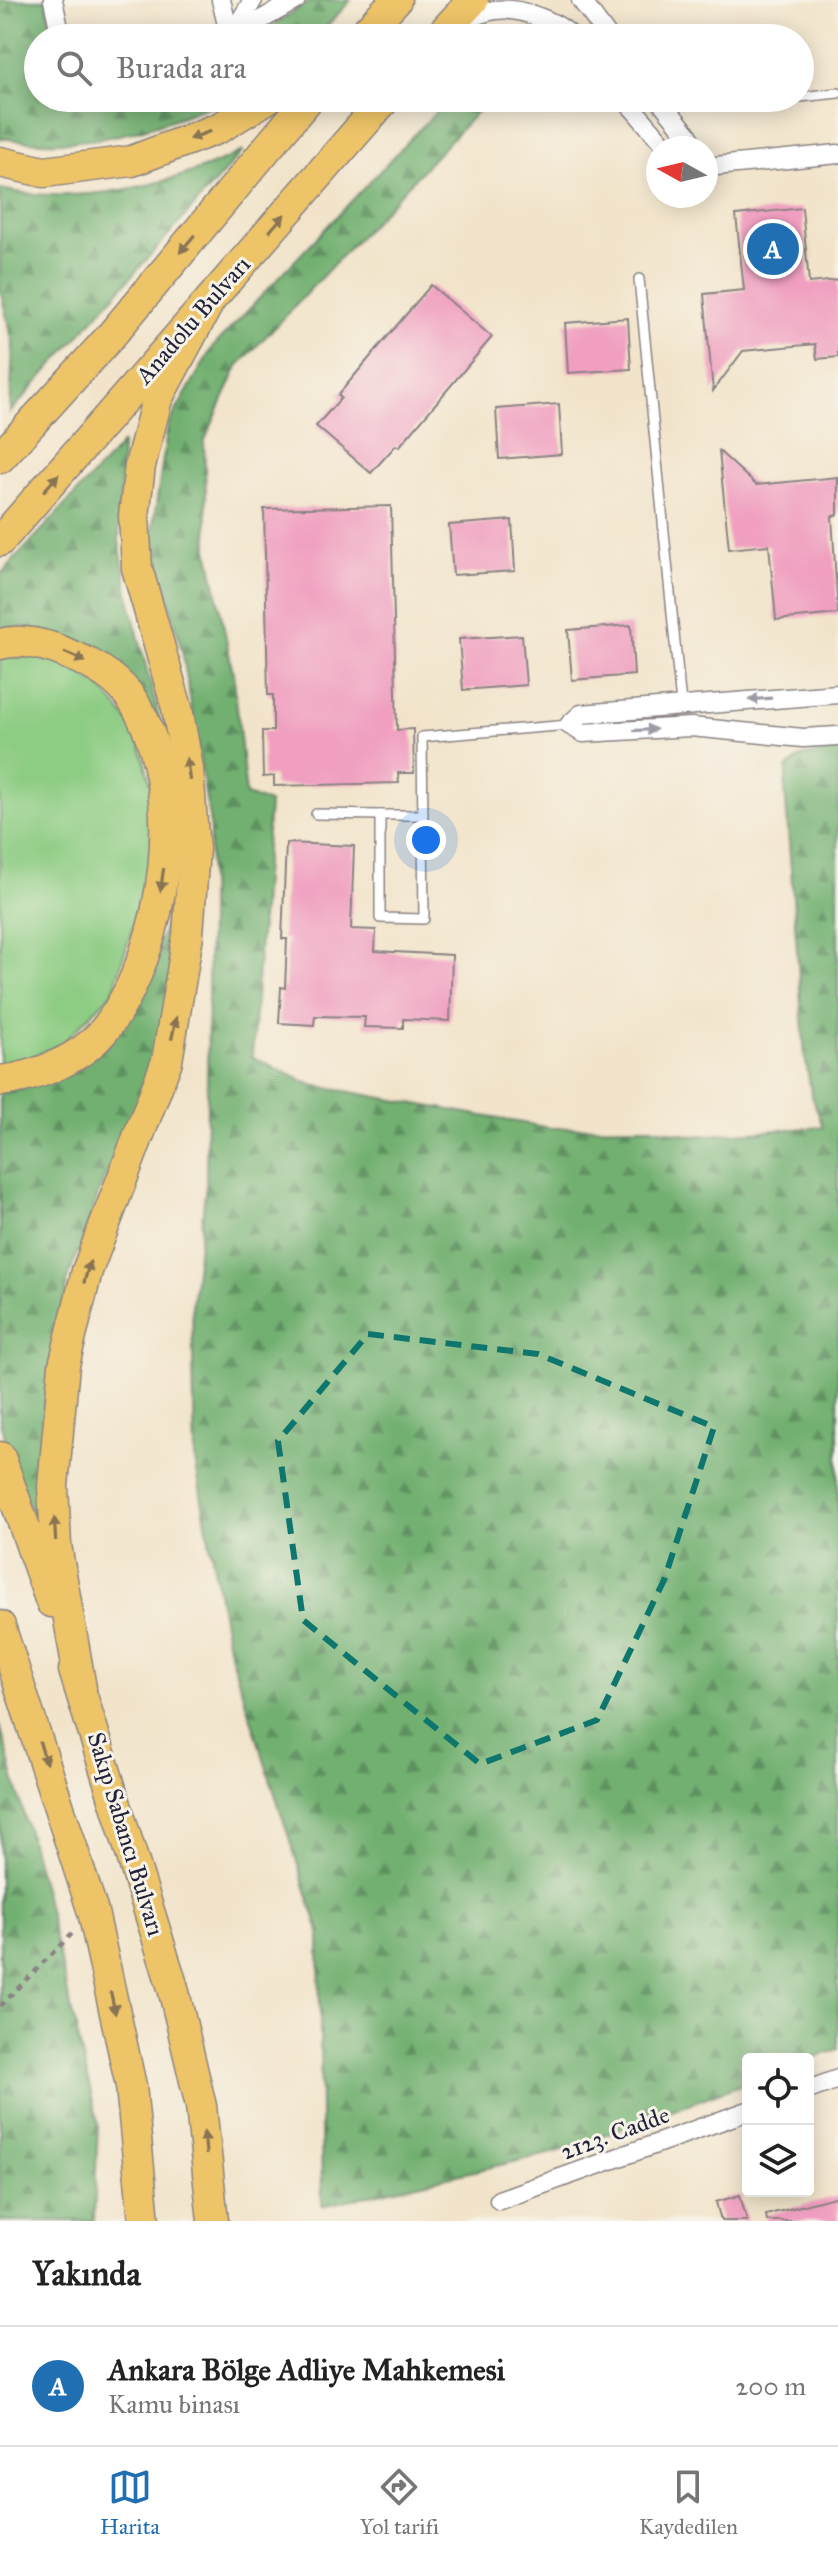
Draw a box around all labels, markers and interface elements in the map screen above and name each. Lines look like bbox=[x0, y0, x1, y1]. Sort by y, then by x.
search box bbox=[24, 24, 814, 112]
icon: search bbox=[52, 46, 96, 90]
text: Burada ara bbox=[116, 50, 247, 86]
one-way arrow bbox=[188, 130, 212, 142]
north arrow bbox=[646, 136, 718, 208]
one-way arrow bbox=[268, 214, 286, 233]
pin: A bbox=[747, 219, 799, 279]
one-way arrow bbox=[179, 234, 196, 254]
street label: Anadolu Bulvarı bbox=[129, 250, 257, 391]
one-way arrow bbox=[42, 473, 60, 492]
one-way arrow bbox=[63, 650, 87, 663]
one-way arrow bbox=[747, 693, 772, 706]
one-way arrow bbox=[633, 723, 658, 736]
one-way arrow bbox=[181, 756, 194, 781]
your location bbox=[406, 820, 446, 860]
one-way arrow bbox=[155, 868, 167, 893]
one-way arrow bbox=[168, 1015, 181, 1040]
one-way arrow bbox=[81, 1260, 94, 1284]
one-way arrow bbox=[48, 1516, 61, 1541]
street label: Sakıp Sabancı Bulvarı bbox=[81, 1728, 171, 1940]
one-way arrow bbox=[37, 1741, 50, 1765]
one-way arrow bbox=[107, 1991, 120, 2016]
map controls bbox=[742, 2053, 814, 2197]
button: locate bbox=[742, 2053, 814, 2125]
street label: 2123. Cadde bbox=[557, 2099, 673, 2167]
button: layers bbox=[742, 2125, 814, 2197]
one-way arrow bbox=[199, 2131, 212, 2156]
text: Yakında bbox=[32, 2253, 141, 2294]
text: Ankara Bölge Adliye Mahkemesi bbox=[108, 2352, 505, 2388]
text: A bbox=[49, 2370, 67, 2402]
text: 200 m bbox=[735, 2370, 806, 2402]
text: Kamu binası bbox=[108, 2388, 240, 2420]
tab: Harita bbox=[100, 2465, 160, 2540]
tab: Yol tarifi bbox=[360, 2465, 439, 2540]
tab: Kaydedilen bbox=[639, 2465, 738, 2540]

